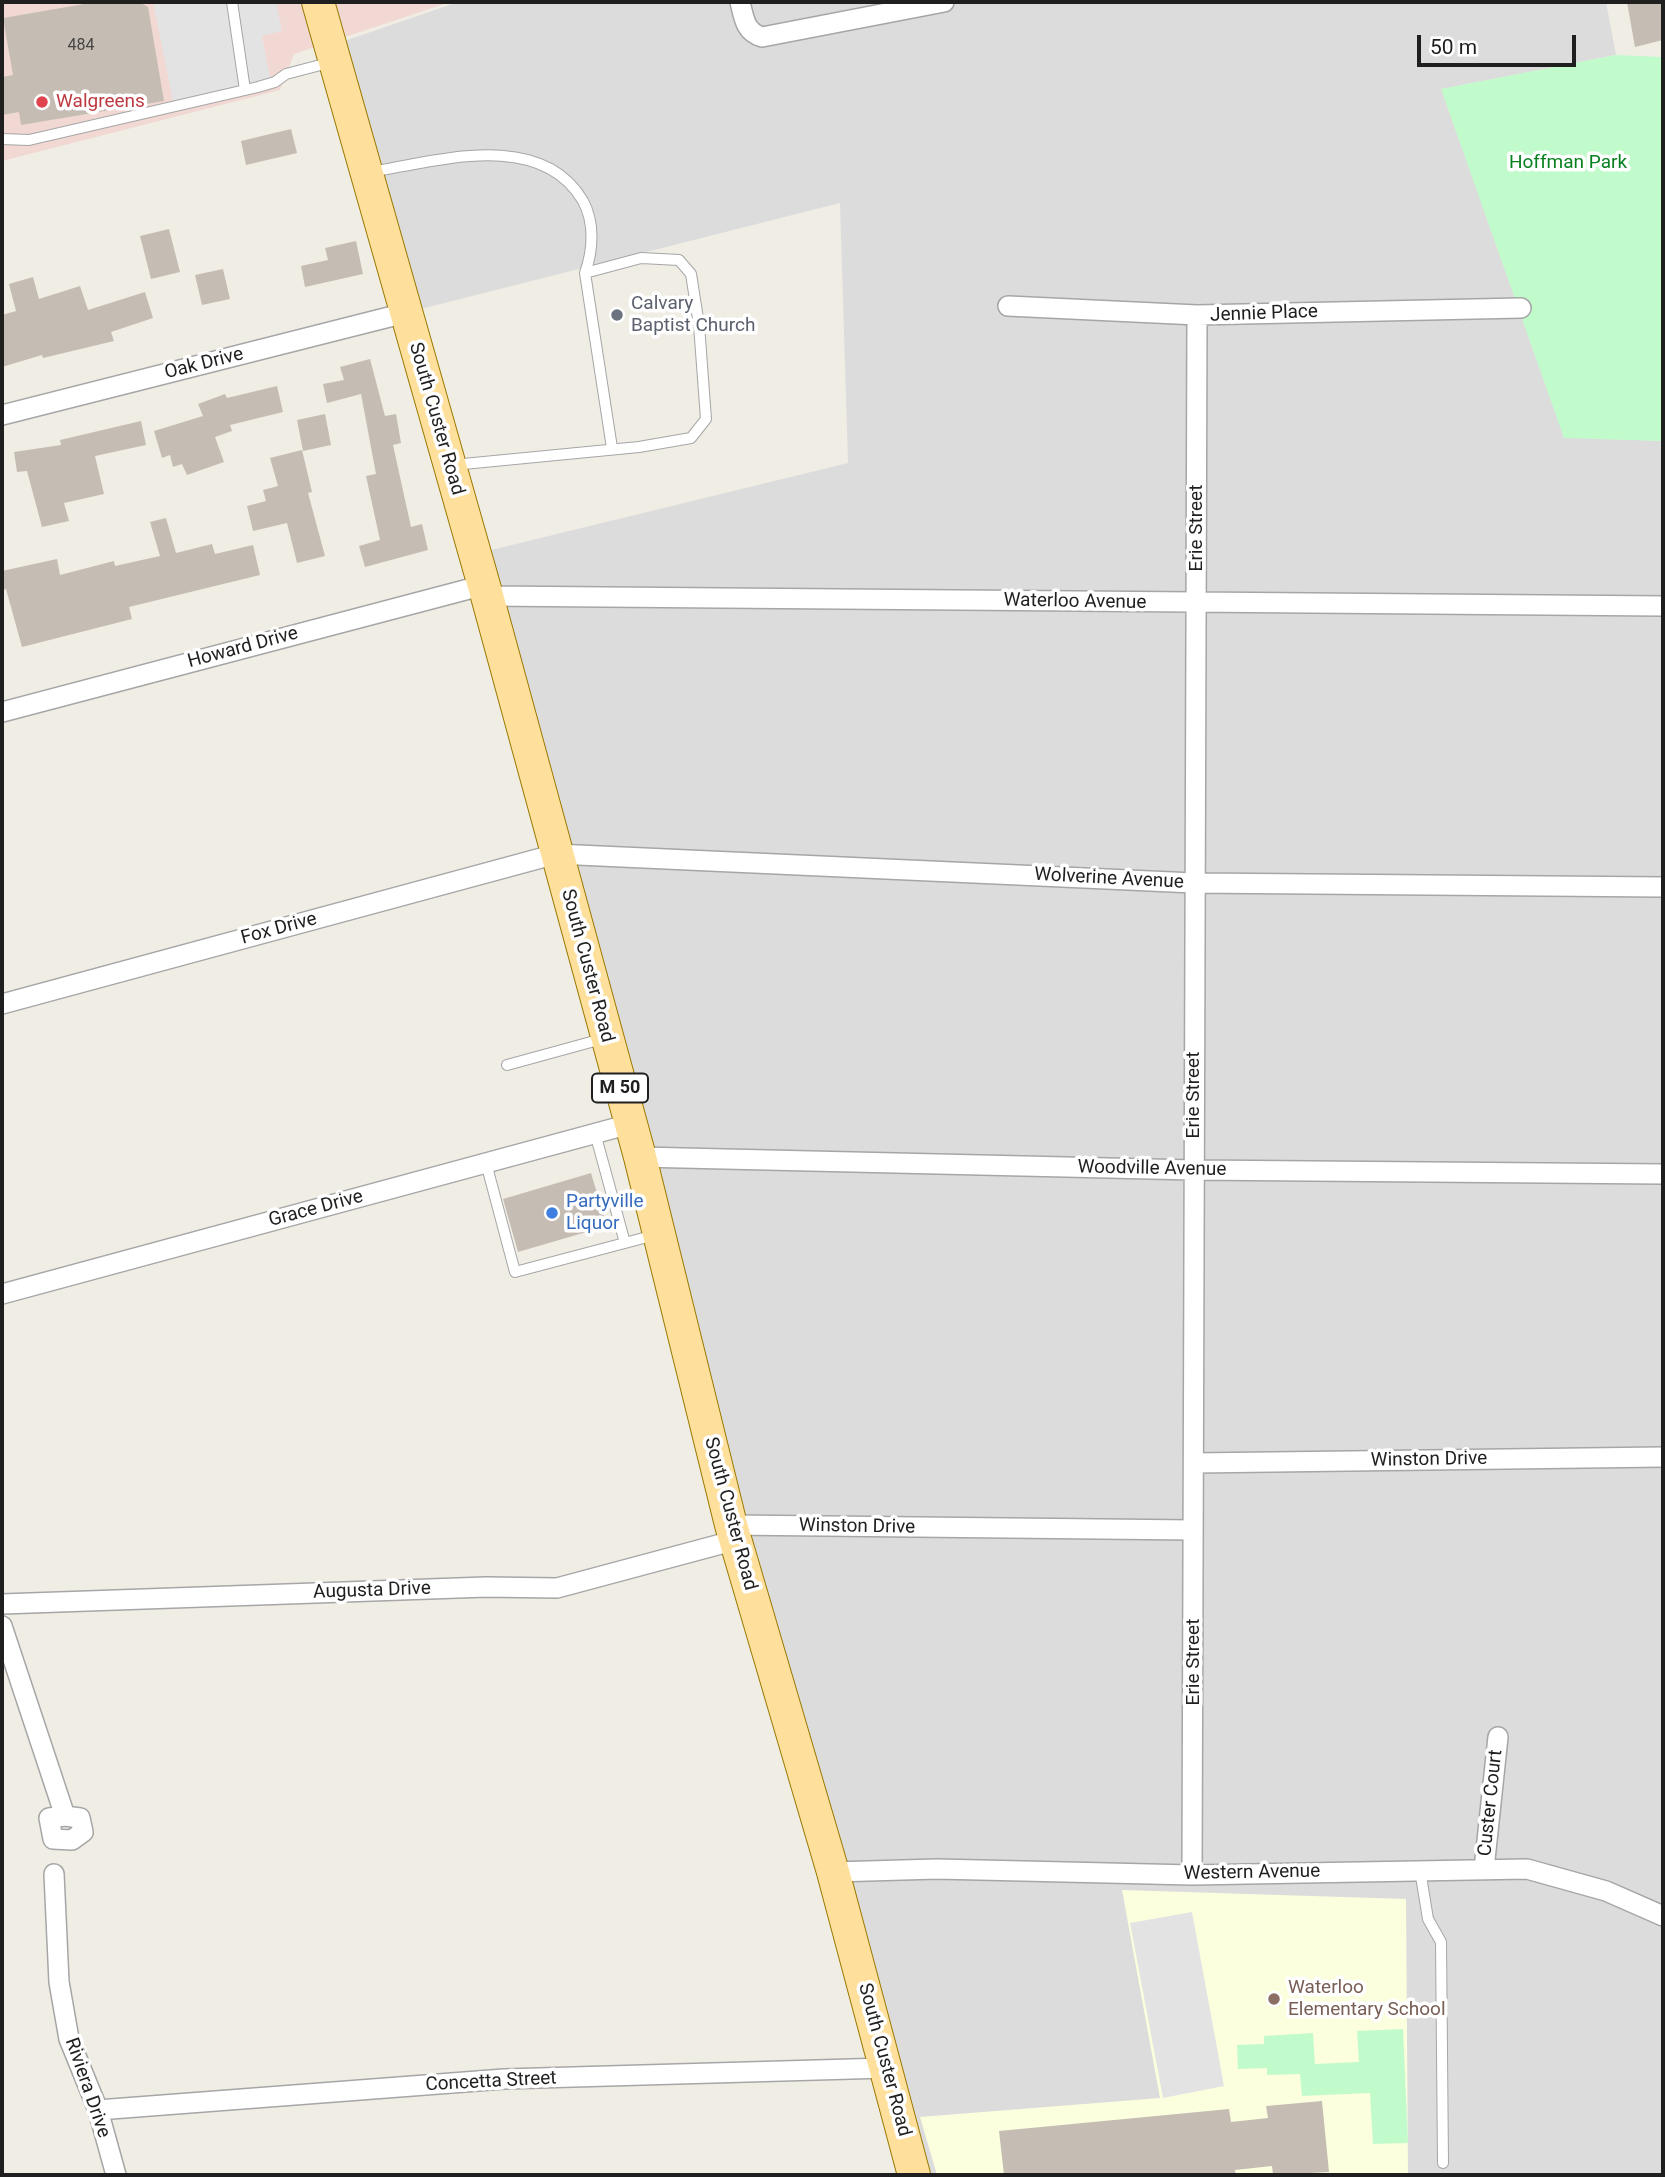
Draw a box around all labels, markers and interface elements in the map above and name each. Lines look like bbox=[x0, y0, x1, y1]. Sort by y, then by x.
scale bar bbox=[1420, 21, 1579, 65]
text: 50 m bbox=[1430, 35, 1477, 59]
house number: 484 bbox=[68, 36, 94, 56]
place label: Walgreens bbox=[56, 91, 145, 113]
marker: Walgreens bbox=[34, 94, 50, 110]
park label: Hoffman Park bbox=[1509, 152, 1627, 174]
place label: Calvary Baptist Church bbox=[631, 293, 755, 337]
street label: Jennie Place bbox=[1210, 301, 1318, 327]
marker: Calvary Baptist Church bbox=[609, 307, 625, 323]
street label: South Custer Road bbox=[403, 340, 469, 498]
street label: Oak Drive bbox=[162, 343, 246, 385]
street label: Erie Street bbox=[1186, 485, 1208, 571]
street label: Waterloo Avenue bbox=[1003, 589, 1147, 615]
street label: Howard Drive bbox=[185, 622, 301, 674]
street label: Wolverine Avenue bbox=[1034, 864, 1184, 894]
street label: South Custer Road bbox=[556, 887, 618, 1045]
street label: Fox Drive bbox=[238, 908, 320, 950]
street label: Erie Street bbox=[1183, 1052, 1205, 1138]
road number: M 50 bbox=[592, 1073, 648, 1102]
street label: Woodville Avenue bbox=[1077, 1156, 1227, 1182]
street label: Grace Drive bbox=[266, 1185, 366, 1233]
place label: Partyville Liquor bbox=[566, 1191, 643, 1235]
marker: Partyville Liquor bbox=[544, 1205, 560, 1221]
street label: South Custer Road bbox=[699, 1435, 761, 1593]
street label: Winston Drive bbox=[1371, 1448, 1487, 1472]
street label: Winston Drive bbox=[799, 1515, 915, 1539]
street label: Augusta Drive bbox=[313, 1578, 431, 1604]
street label: Erie Street bbox=[1183, 1619, 1205, 1705]
street label: Custer Court bbox=[1474, 1749, 1508, 1857]
street label: Western Avenue bbox=[1184, 1860, 1320, 1886]
place label: Waterloo Elementary School bbox=[1288, 1977, 1446, 2021]
street label: South Custer Road bbox=[853, 1981, 915, 2139]
marker: Waterloo Elementary School bbox=[1266, 1991, 1282, 2007]
street label: Riviera Drive bbox=[59, 2035, 115, 2141]
street label: Concetta Street bbox=[425, 2067, 557, 2097]

